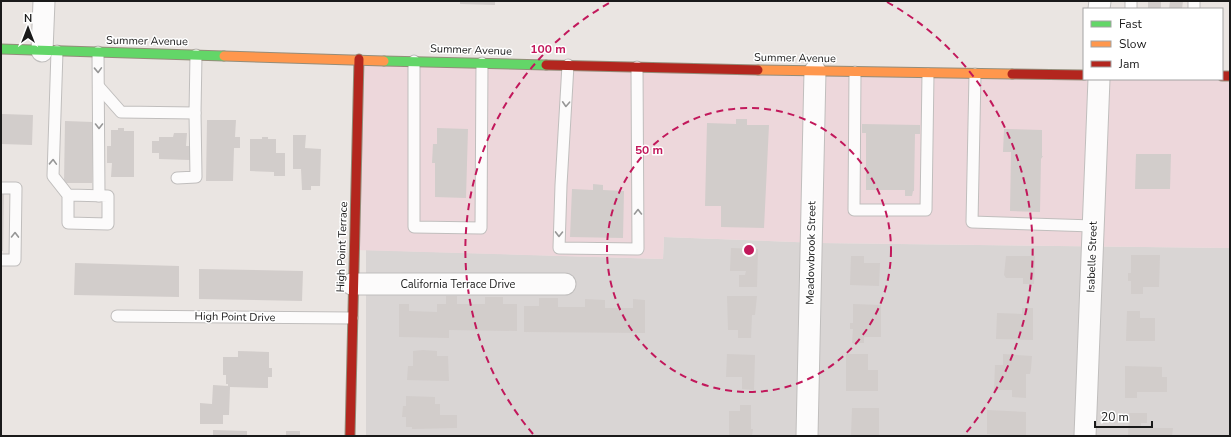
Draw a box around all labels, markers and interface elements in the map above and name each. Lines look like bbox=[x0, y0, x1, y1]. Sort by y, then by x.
north arrow bbox=[8, 8, 48, 48]
legend bbox=[1083, 8, 1223, 80]
text: N bbox=[24, 11, 32, 26]
text: Fast bbox=[1119, 16, 1142, 32]
street label: Summer Avenue bbox=[106, 33, 188, 49]
text: Slow bbox=[1119, 36, 1147, 52]
street label: Summer Avenue bbox=[430, 41, 512, 59]
text: 100 m bbox=[530, 41, 566, 57]
street label: Summer Avenue bbox=[754, 50, 836, 66]
text: Jam bbox=[1118, 56, 1140, 72]
one-way arrow bbox=[94, 67, 102, 73]
one-way arrow bbox=[562, 101, 571, 107]
one-way arrow bbox=[95, 123, 103, 129]
text: 50 m bbox=[635, 142, 663, 158]
one-way arrow bbox=[49, 159, 58, 165]
street label: High Point Terrace bbox=[333, 201, 351, 293]
street label: Meadowbrook Street bbox=[803, 201, 819, 305]
one-way arrow bbox=[634, 209, 642, 215]
street label: Isabelle Street bbox=[1083, 221, 1101, 293]
one-way arrow bbox=[555, 231, 564, 237]
one-way arrow bbox=[11, 232, 19, 238]
centre of rings bbox=[742, 243, 756, 257]
street label: California Terrace Drive bbox=[401, 277, 516, 292]
street label: High Point Drive bbox=[194, 309, 276, 325]
scale bar bbox=[1095, 403, 1152, 429]
text: 20 m bbox=[1101, 409, 1129, 425]

